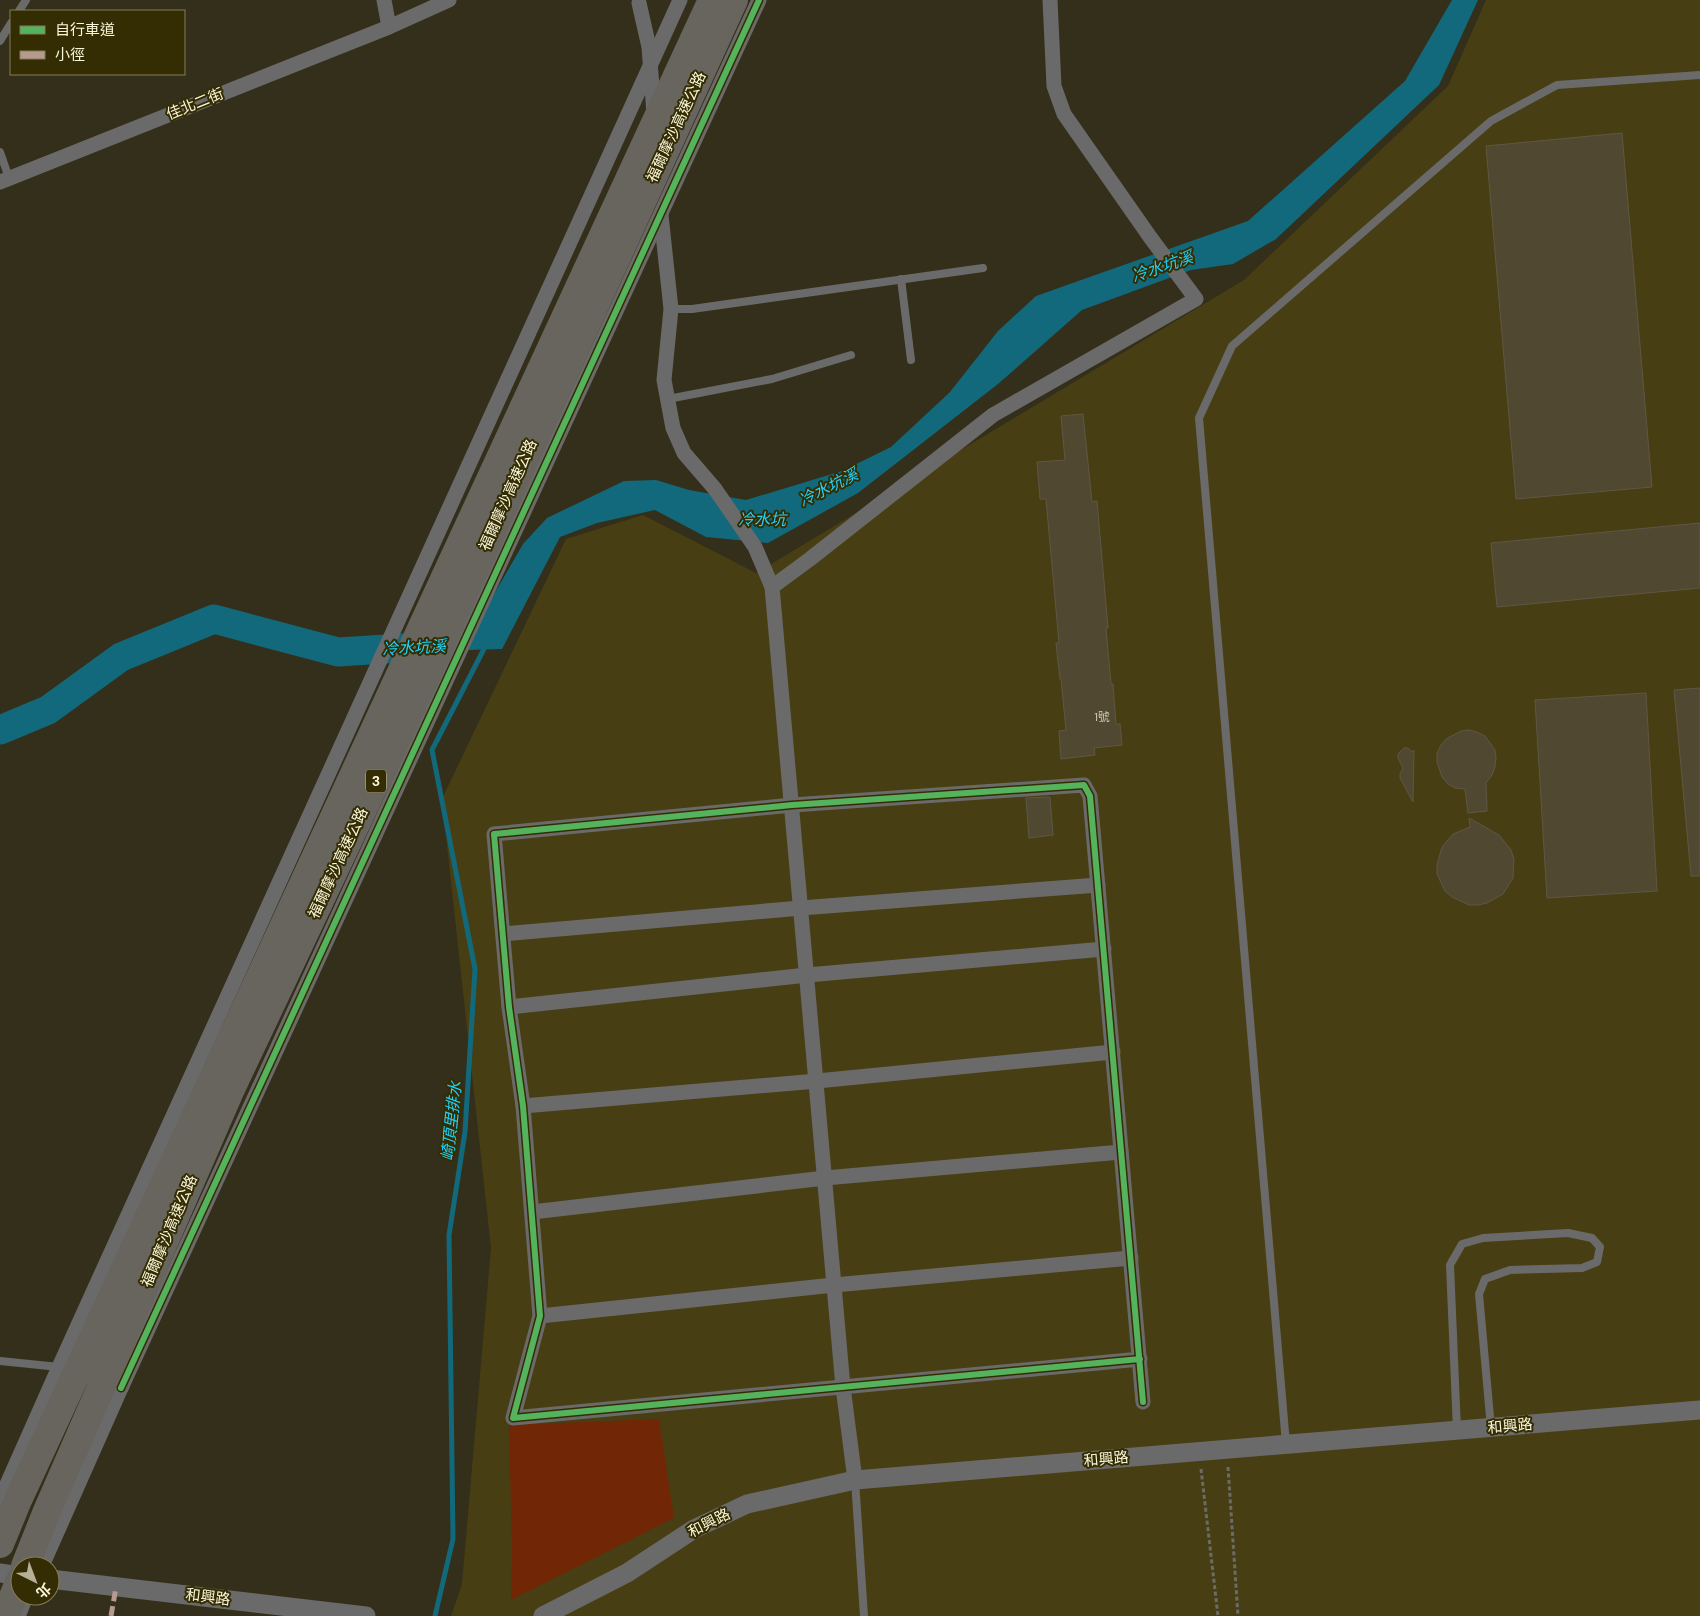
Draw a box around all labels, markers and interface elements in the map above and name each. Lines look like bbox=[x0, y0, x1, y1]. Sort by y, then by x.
legend bbox=[10, 10, 185, 75]
text: 自行車道 bbox=[55, 20, 115, 40]
text: 小徑 bbox=[55, 45, 85, 65]
street label: 福爾摩沙高速公路 bbox=[642, 68, 710, 186]
street label: 佳北二街 bbox=[163, 83, 227, 125]
water label: 冷水坑溪 bbox=[1128, 245, 1198, 287]
street label: 福爾摩沙高速公路 bbox=[474, 436, 542, 554]
water label: 冷水坑溪 bbox=[795, 463, 863, 511]
water label: 冷水坑 bbox=[738, 509, 788, 530]
water label: 冷水坑溪 bbox=[382, 635, 449, 660]
house number: 1號 bbox=[1094, 709, 1110, 725]
road number: 3 bbox=[366, 769, 386, 792]
street label: 福爾摩沙高速公路 bbox=[304, 804, 372, 922]
water label: 崎頂里排水 bbox=[437, 1079, 466, 1162]
street label: 福爾摩沙高速公路 bbox=[136, 1172, 202, 1290]
street label: 和興路 bbox=[1487, 1414, 1533, 1438]
street label: 和興路 bbox=[1083, 1447, 1129, 1471]
street label: 和興路 bbox=[684, 1504, 734, 1542]
north arrow bbox=[10, 1556, 60, 1606]
text: 北 bbox=[32, 1579, 55, 1602]
street label: 和興路 bbox=[184, 1584, 232, 1610]

